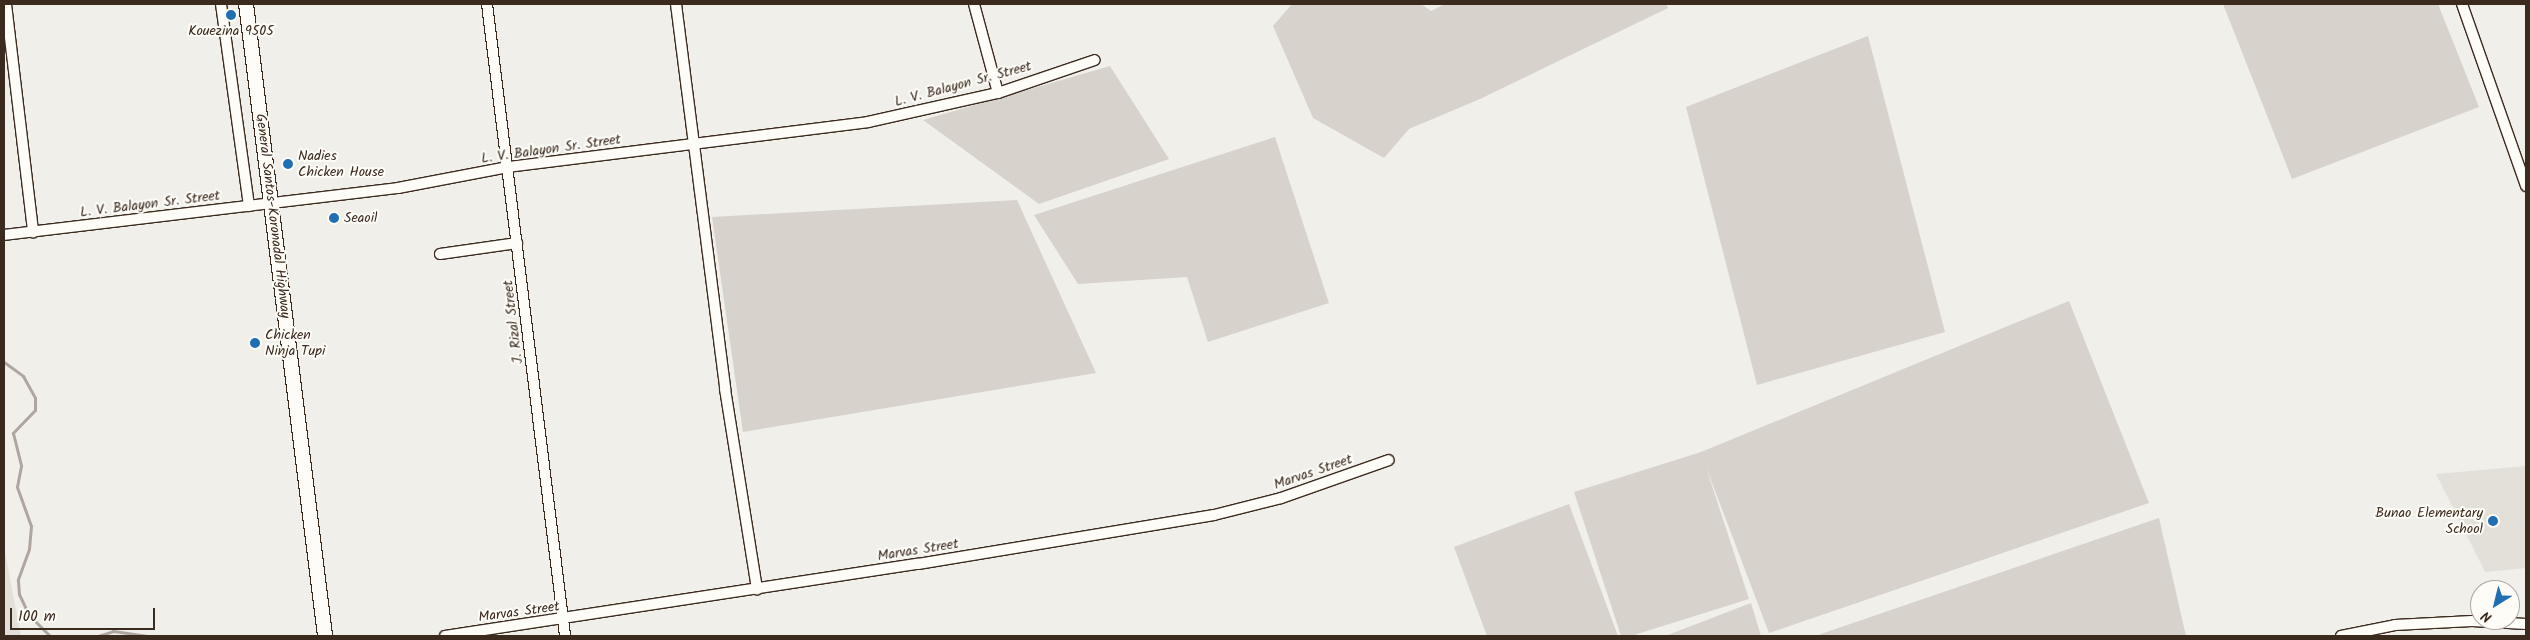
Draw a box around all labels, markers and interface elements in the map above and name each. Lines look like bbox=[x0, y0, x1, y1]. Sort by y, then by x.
marker: Kouezina 9505 bbox=[225, 9, 237, 21]
place label: Kouezina 9505 bbox=[188, 23, 274, 39]
street label: L. V. Balayon Sr. Street bbox=[893, 58, 1033, 110]
street label: General Santos-Koronadal Highway bbox=[252, 113, 294, 319]
street label: L. V. Balayon Sr. Street bbox=[480, 131, 622, 167]
place label: Nadies Chicken House bbox=[298, 148, 384, 180]
marker: Nadies Chicken House bbox=[282, 158, 294, 170]
street label: L. V. Balayon Sr. Street bbox=[79, 187, 221, 221]
place label: Seaoil bbox=[344, 210, 377, 226]
marker: Seaoil bbox=[328, 212, 340, 224]
street label: J. Rizal Street bbox=[500, 279, 526, 365]
place label: Chicken Ninja Tupi bbox=[265, 327, 325, 360]
marker: Chicken Ninja Tupi bbox=[249, 337, 261, 349]
street label: Marvas Street bbox=[1272, 451, 1354, 493]
place label: Bunao Elementary School bbox=[2375, 505, 2483, 538]
marker: Bunao Elementary School bbox=[2487, 515, 2499, 527]
street label: Marvas Street bbox=[876, 535, 960, 565]
north arrow bbox=[2470, 580, 2520, 630]
scale bar bbox=[12, 598, 158, 630]
street label: Marvas Street bbox=[477, 598, 561, 626]
text: 100 m bbox=[18, 605, 56, 629]
text: N bbox=[2477, 605, 2497, 628]

